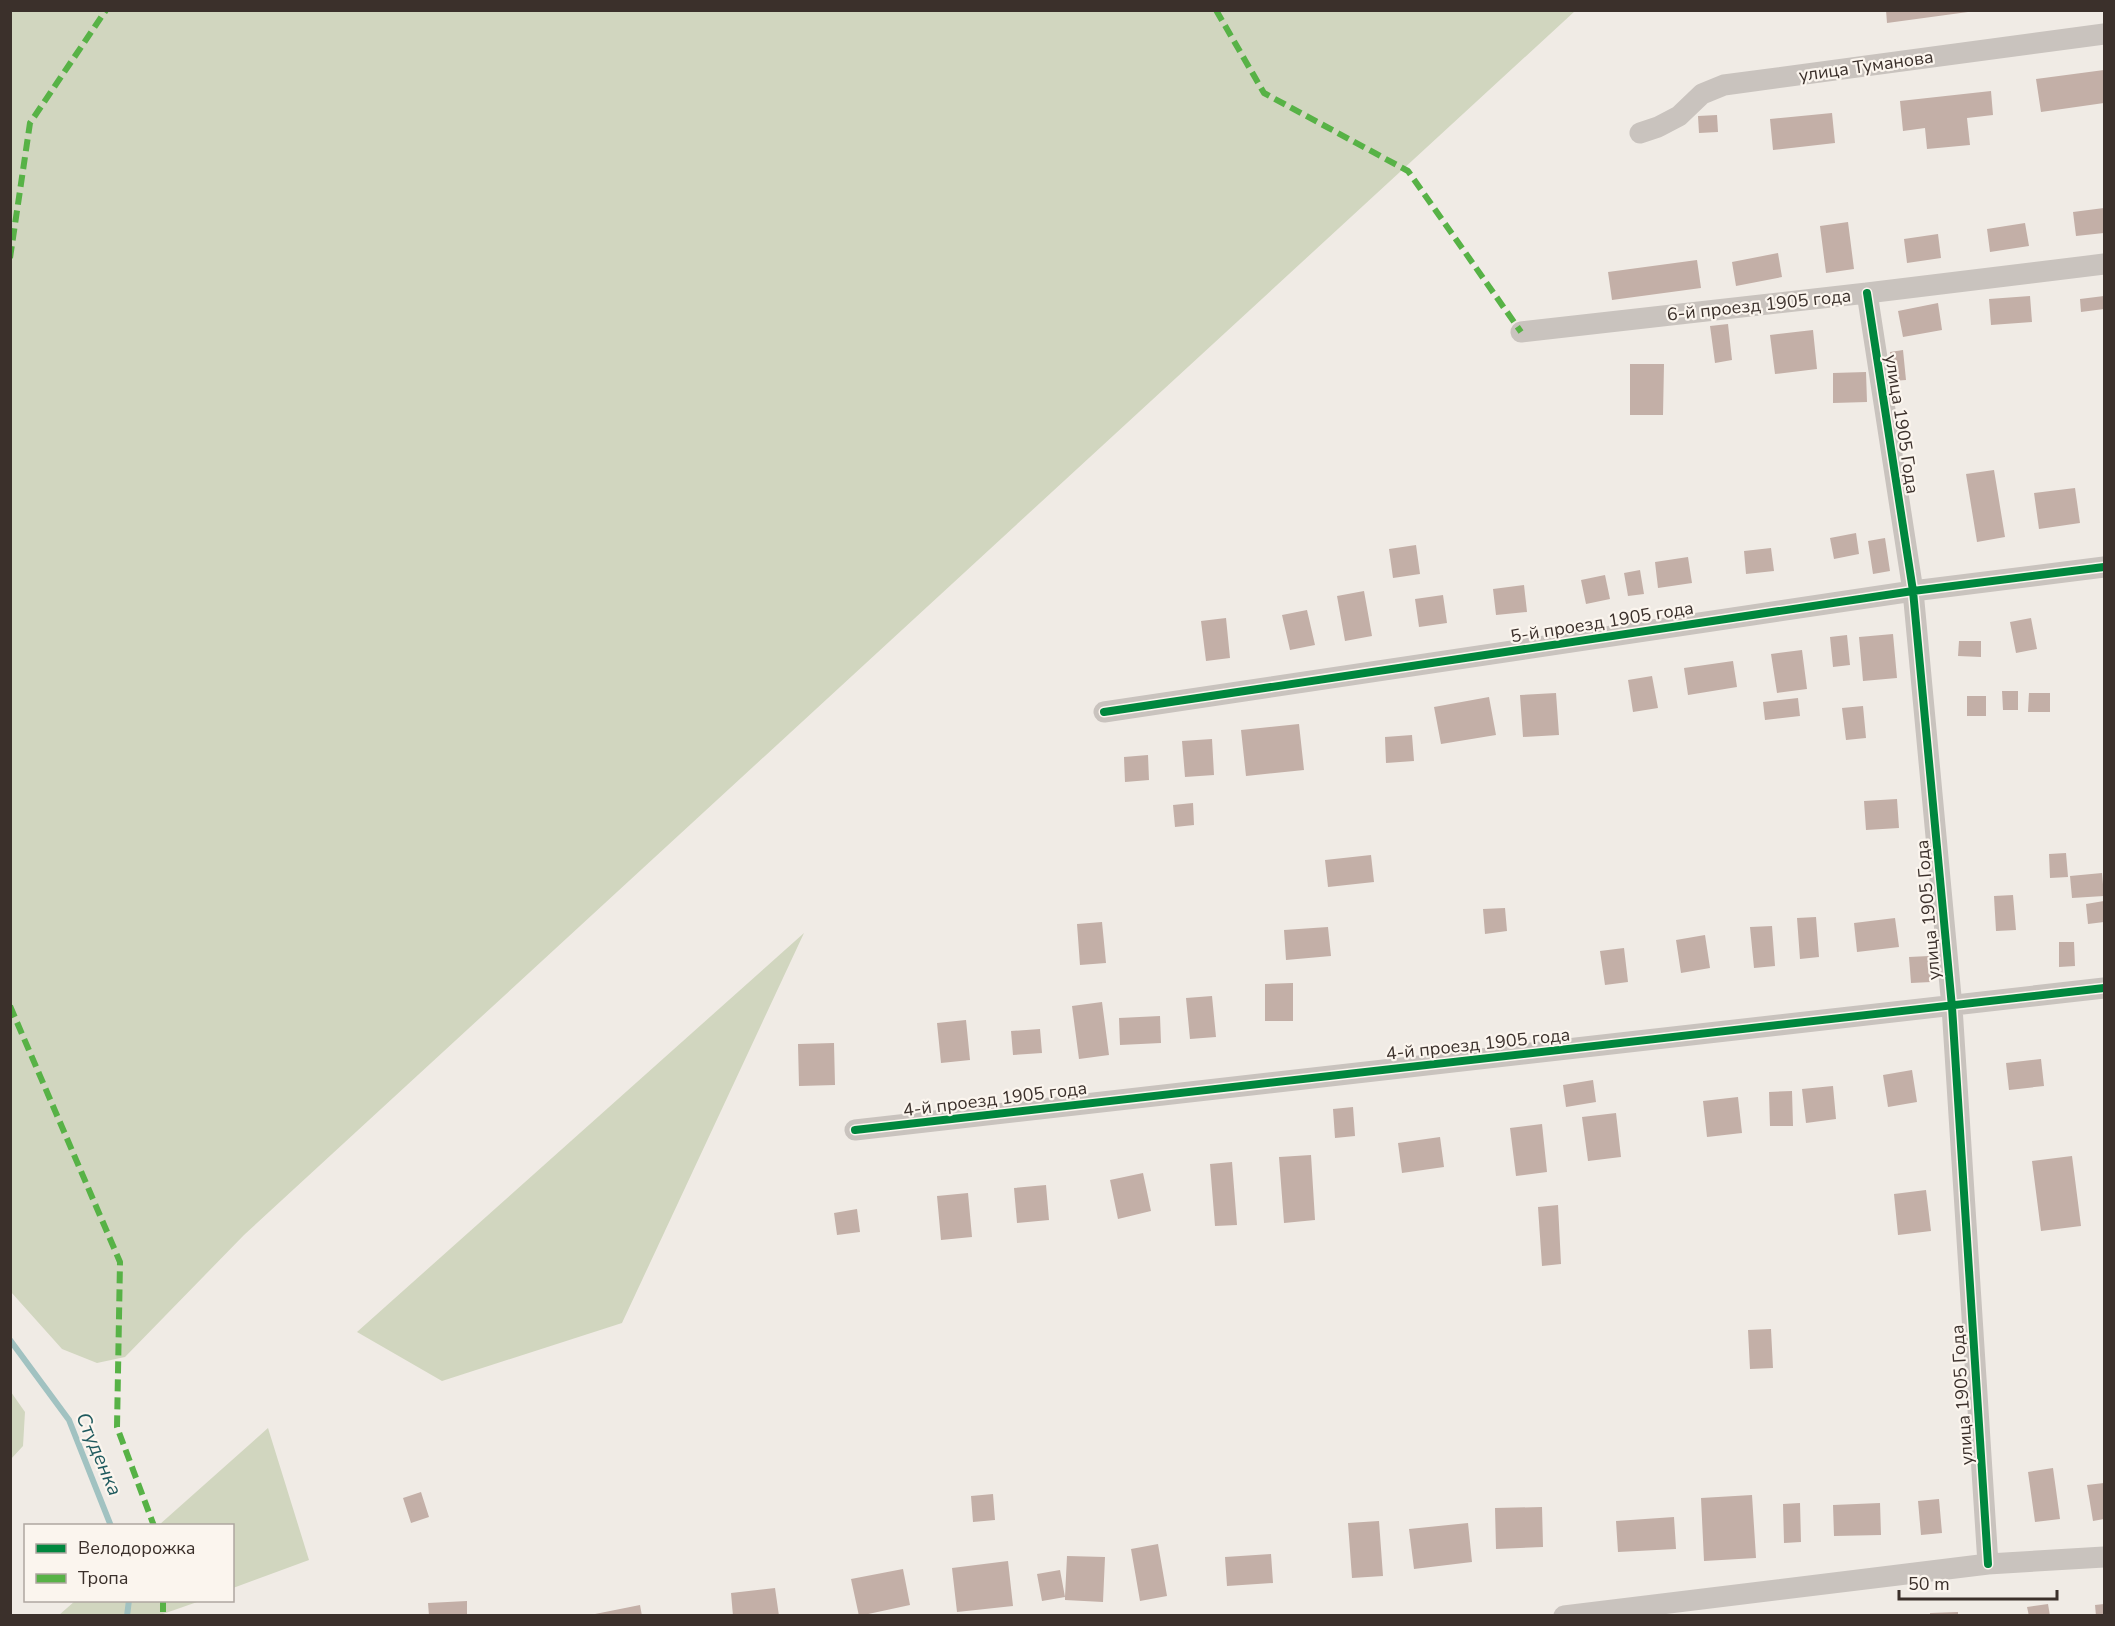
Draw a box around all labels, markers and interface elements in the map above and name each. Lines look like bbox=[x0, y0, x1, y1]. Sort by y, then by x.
street label: улица Туманова bbox=[1797, 45, 1935, 87]
street label: 6-й проезд 1905 года bbox=[1666, 283, 1852, 327]
street label: улица 1905 Года bbox=[1879, 353, 1925, 495]
street label: 5-й проезд 1905 года bbox=[1509, 596, 1695, 648]
street label: улица 1905 Года bbox=[1910, 839, 1946, 981]
street label: 4-й проезд 1905 года bbox=[1385, 1022, 1571, 1066]
street label: 4-й проезд 1905 года bbox=[902, 1076, 1088, 1122]
street label: улица 1905 Года bbox=[1945, 1324, 1979, 1466]
water label: Студенка bbox=[69, 1408, 129, 1500]
legend bbox=[24, 1524, 234, 1602]
text: Велодорожка bbox=[78, 1536, 195, 1560]
scale bar bbox=[1899, 1563, 2056, 1601]
text: Тропа bbox=[78, 1566, 129, 1590]
text: 50 m bbox=[1908, 1572, 1950, 1596]

